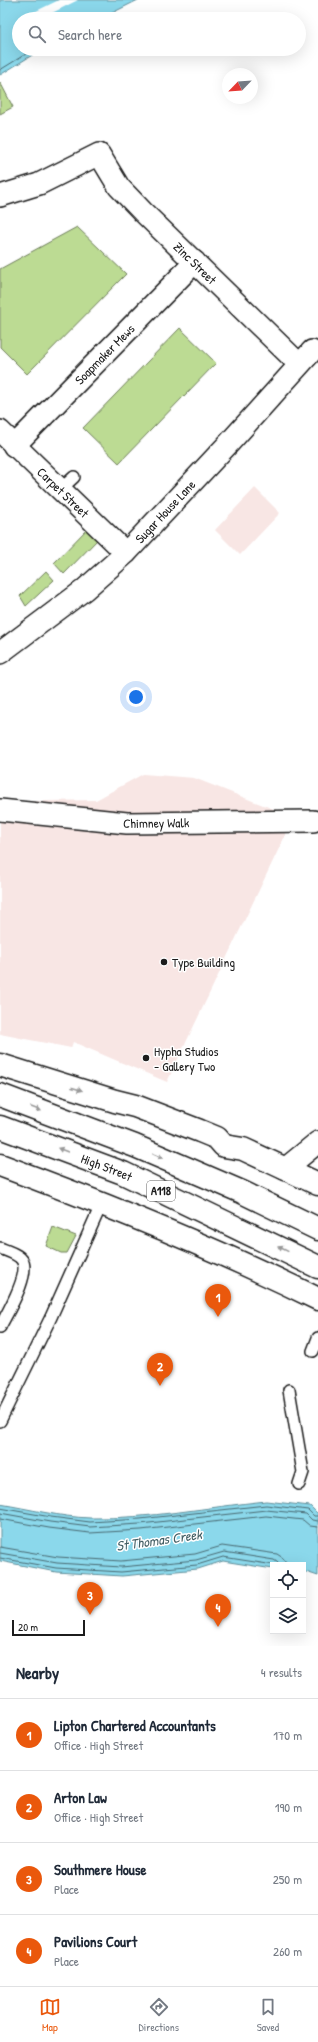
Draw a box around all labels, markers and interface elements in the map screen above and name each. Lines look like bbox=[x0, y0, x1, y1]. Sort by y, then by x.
search box bbox=[12, 12, 306, 56]
icon: search bbox=[26, 23, 48, 45]
text: Search here bbox=[58, 24, 122, 45]
north arrow bbox=[222, 68, 258, 104]
street label: Zinc Street bbox=[170, 238, 221, 288]
street label: Soapmaker Mews bbox=[71, 320, 138, 388]
street label: Carpet Street bbox=[33, 463, 93, 522]
street label: Sugar House Lane bbox=[131, 476, 199, 547]
your location bbox=[126, 687, 146, 707]
street label: Chimney Walk bbox=[122, 813, 190, 832]
place label: Type Building bbox=[172, 953, 235, 971]
marker: Type Building bbox=[159, 957, 169, 967]
place label: Hypha Studios - Gallery Two bbox=[154, 1042, 219, 1075]
marker: Hypha Studios - Gallery Two bbox=[141, 1053, 151, 1063]
one-way arrow bbox=[72, 1086, 84, 1092]
one-way arrow bbox=[31, 1107, 43, 1113]
one-way arrow bbox=[56, 1147, 68, 1153]
street label: High Street bbox=[79, 1149, 136, 1185]
one-way arrow bbox=[152, 1153, 163, 1159]
road number: A118 bbox=[147, 1181, 175, 1201]
one-way arrow bbox=[277, 1246, 289, 1252]
pin: 1 bbox=[205, 1284, 231, 1317]
pin: 2 bbox=[147, 1353, 173, 1386]
water label: St Thomas Creek bbox=[115, 1524, 204, 1555]
map controls bbox=[270, 1562, 306, 1634]
button: locate bbox=[270, 1562, 306, 1598]
pin: 3 bbox=[77, 1582, 103, 1615]
pin: 4 bbox=[205, 1594, 231, 1627]
button: layers bbox=[270, 1598, 306, 1634]
scale bar bbox=[12, 1618, 85, 1637]
text: 20 m bbox=[18, 1620, 38, 1634]
text: Nearby bbox=[16, 1661, 59, 1684]
text: 4 results bbox=[261, 1663, 302, 1681]
text: Lipton Chartered Accountants bbox=[54, 1715, 216, 1736]
text: 1 bbox=[27, 1726, 31, 1744]
text: 170 m bbox=[273, 1726, 302, 1744]
text: Office · High Street bbox=[54, 1736, 143, 1754]
text: Arton Law bbox=[54, 1787, 107, 1808]
text: 2 bbox=[26, 1798, 32, 1816]
text: 190 m bbox=[275, 1798, 302, 1816]
text: Office · High Street bbox=[54, 1808, 143, 1826]
text: Southmere House bbox=[54, 1859, 147, 1880]
text: 3 bbox=[26, 1870, 32, 1888]
text: 250 m bbox=[273, 1870, 302, 1888]
text: Place bbox=[54, 1880, 79, 1898]
text: Pavilions Court bbox=[54, 1931, 137, 1952]
text: 4 bbox=[27, 1942, 31, 1960]
text: 260 m bbox=[273, 1942, 302, 1960]
text: Place bbox=[54, 1952, 79, 1970]
tab: Map bbox=[39, 1996, 61, 2034]
tab: Directions bbox=[139, 1996, 179, 2034]
tab: Saved bbox=[257, 1996, 279, 2034]

